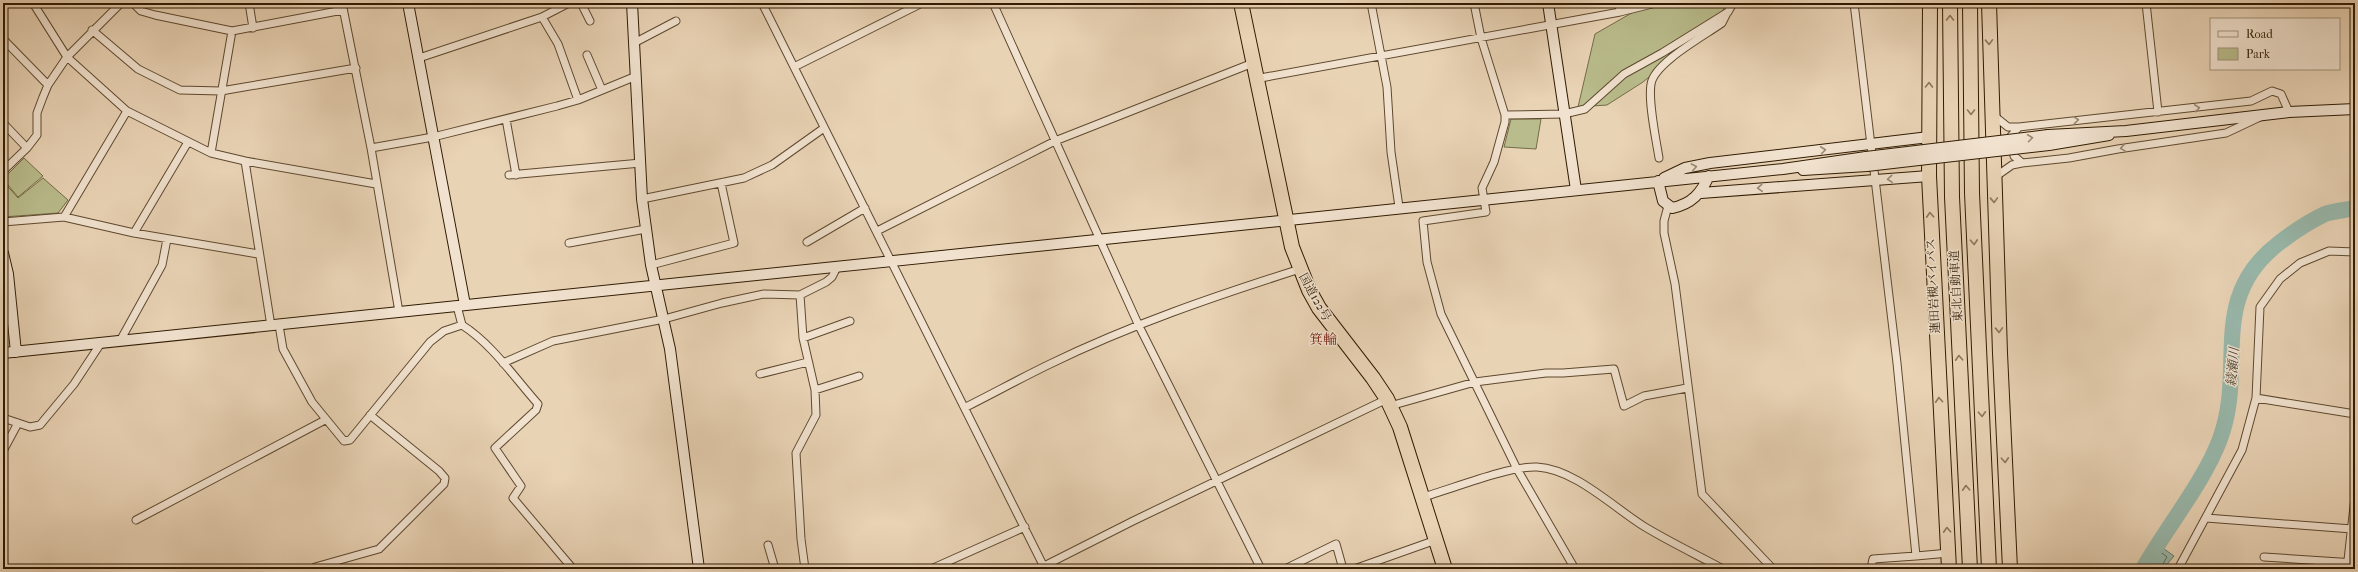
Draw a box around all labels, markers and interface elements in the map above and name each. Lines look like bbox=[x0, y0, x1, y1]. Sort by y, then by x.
one-way arrow bbox=[1946, 15, 1954, 21]
legend bbox=[2210, 18, 2340, 70]
text: Road bbox=[2246, 27, 2273, 41]
one-way arrow bbox=[1985, 39, 1993, 45]
text: Park bbox=[2246, 47, 2271, 61]
one-way arrow bbox=[1925, 82, 1933, 88]
one-way arrow bbox=[2194, 103, 2200, 112]
one-way arrow bbox=[1967, 109, 1975, 115]
one-way arrow bbox=[2073, 116, 2079, 125]
one-way arrow bbox=[2027, 133, 2033, 142]
one-way arrow bbox=[2119, 143, 2126, 152]
one-way arrow bbox=[1820, 146, 1826, 155]
one-way arrow bbox=[1691, 163, 1698, 171]
one-way arrow bbox=[1887, 175, 1893, 184]
one-way arrow bbox=[1757, 183, 1763, 192]
one-way arrow bbox=[1990, 197, 1998, 203]
one-way arrow bbox=[1926, 212, 1935, 218]
street label: 蓮田岩槻バイパス bbox=[1924, 238, 1942, 334]
one-way arrow bbox=[1970, 239, 1979, 245]
street label: 東北自動車道 bbox=[1947, 250, 1965, 322]
street label: 国道122号 bbox=[1296, 271, 1334, 323]
one-way arrow bbox=[1995, 327, 2003, 333]
district label: 箕輪 bbox=[1309, 331, 1337, 348]
water label: 綾瀬川 bbox=[2223, 345, 2242, 387]
one-way arrow bbox=[1955, 355, 1964, 361]
one-way arrow bbox=[1935, 397, 1944, 403]
one-way arrow bbox=[1978, 411, 1986, 417]
one-way arrow bbox=[2001, 457, 2009, 463]
one-way arrow bbox=[1962, 485, 1970, 491]
one-way arrow bbox=[1943, 527, 1952, 533]

